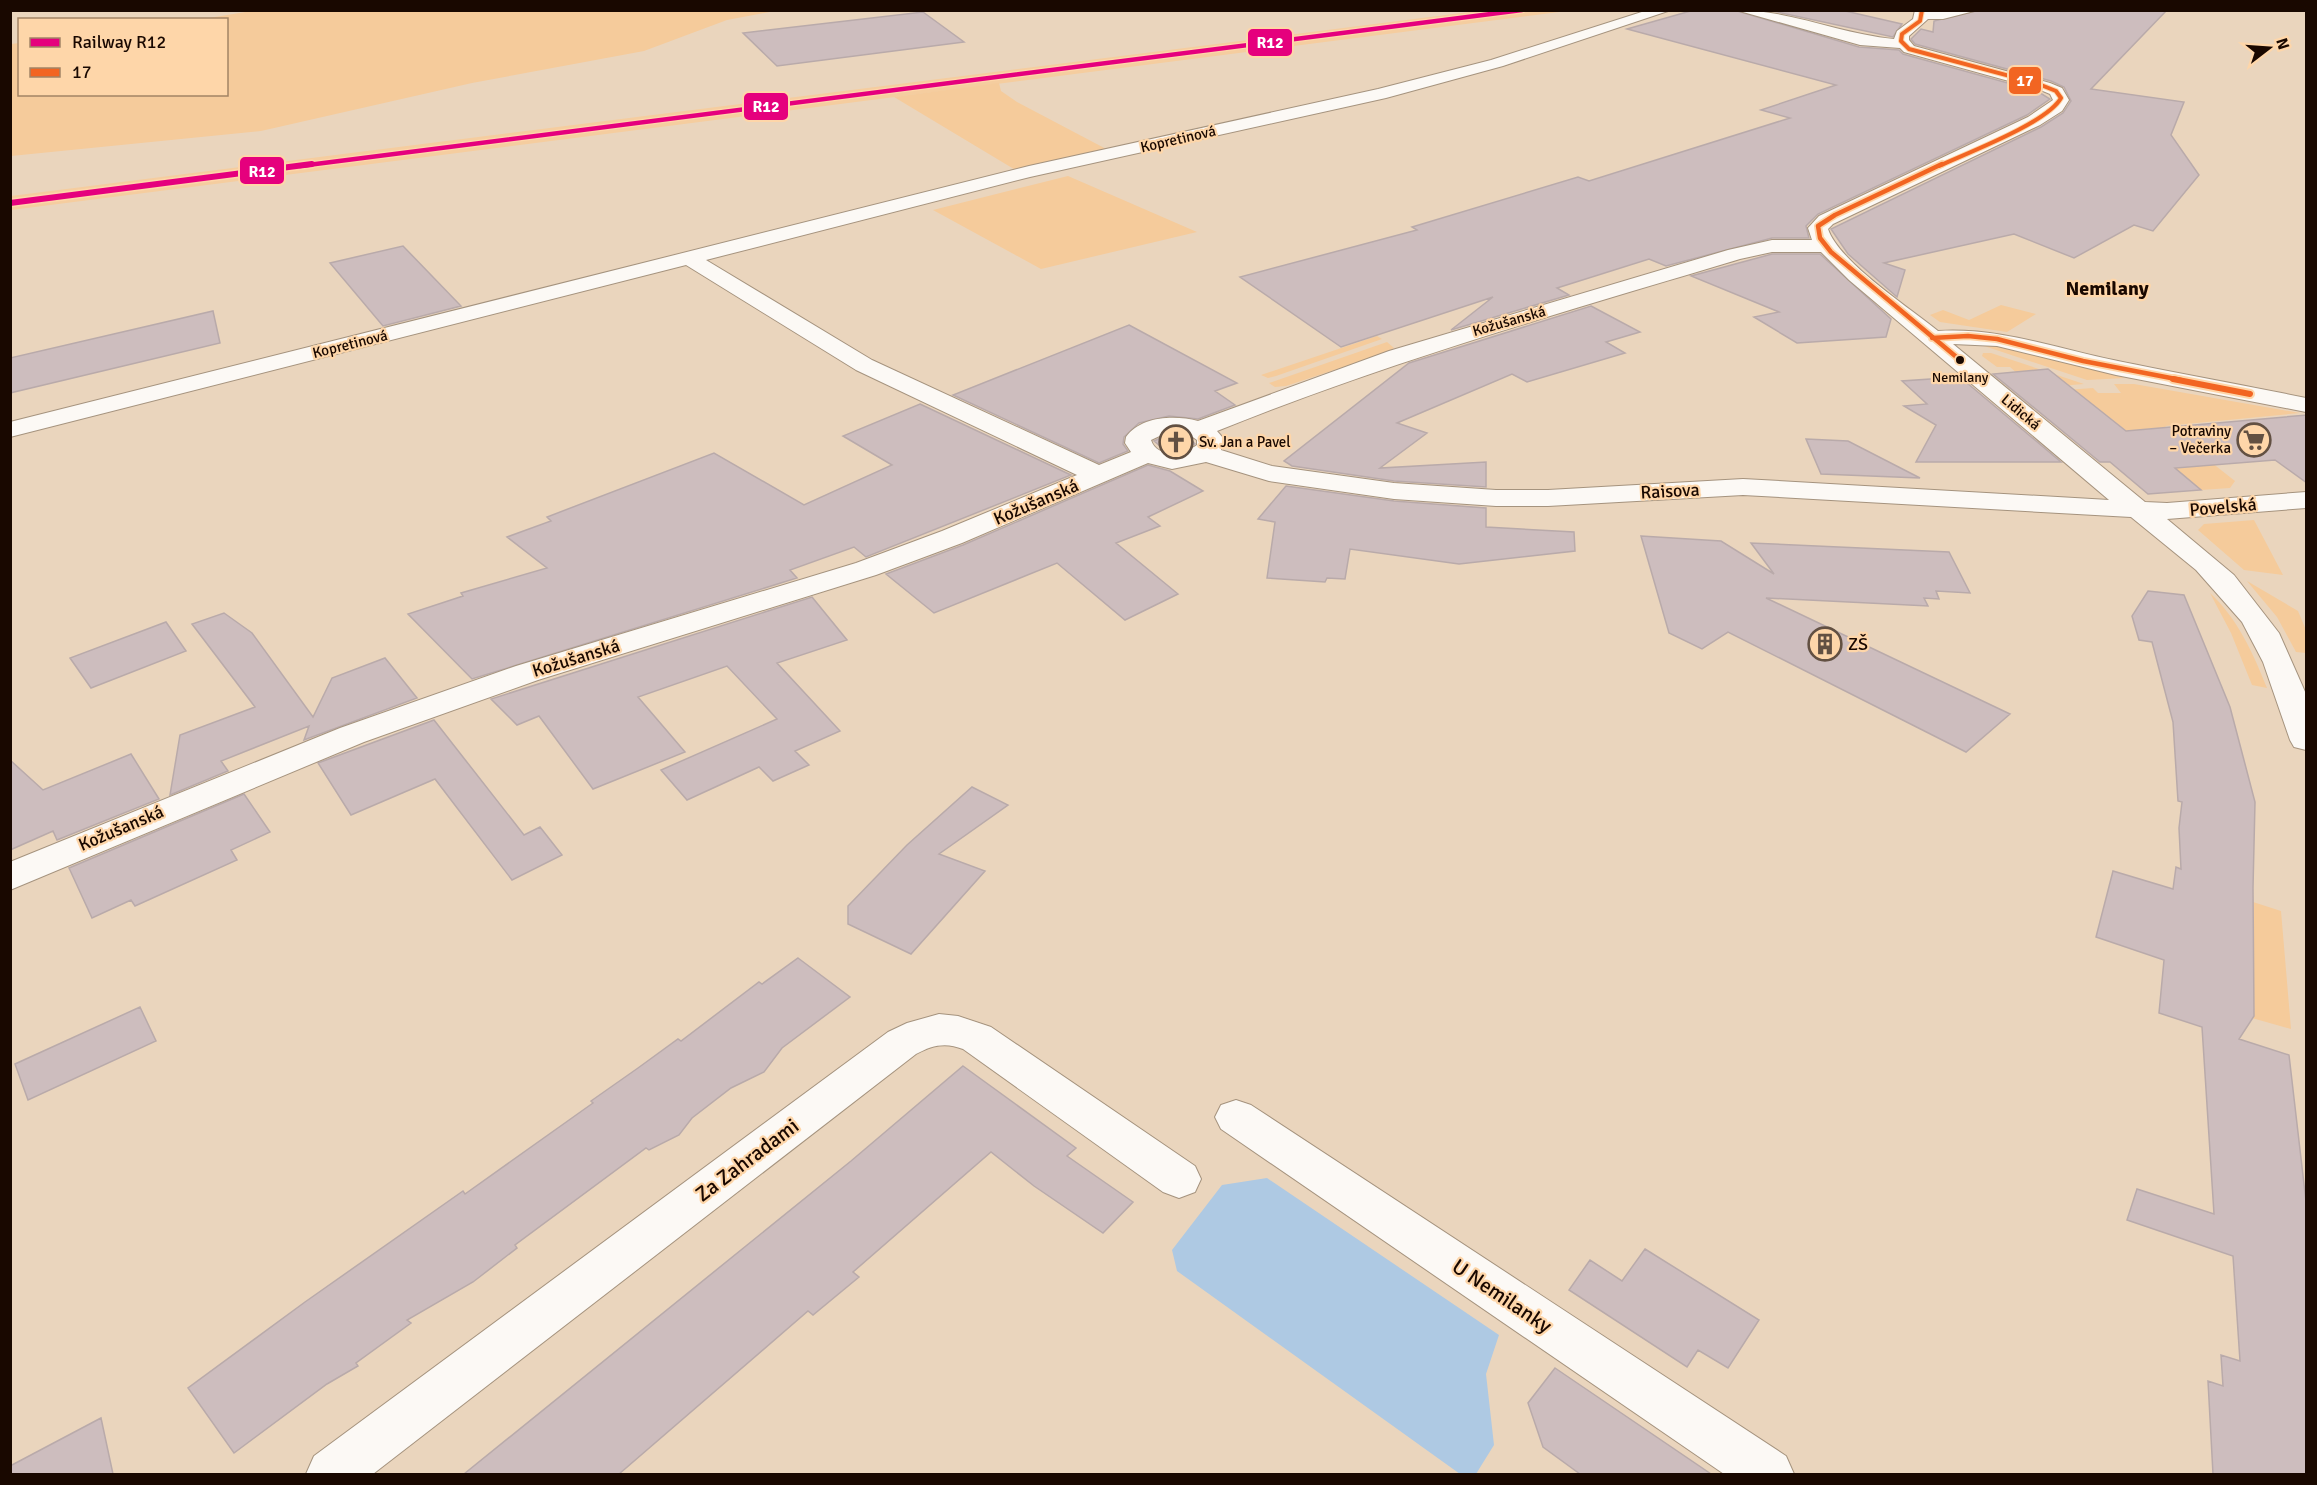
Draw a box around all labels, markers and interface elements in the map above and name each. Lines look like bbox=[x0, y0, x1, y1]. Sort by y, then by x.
legend bbox=[18, 18, 228, 96]
north arrow bbox=[2239, 18, 2299, 78]
line badge: R12 bbox=[1247, 28, 1293, 57]
text: Railway R12 bbox=[72, 31, 166, 53]
text: R12 bbox=[1256, 33, 1284, 53]
text: N bbox=[2271, 36, 2294, 52]
text: 17 bbox=[72, 61, 91, 83]
line badge: 17 bbox=[2008, 66, 2042, 95]
text: 17 bbox=[2016, 71, 2034, 91]
line badge: R12 bbox=[743, 92, 789, 121]
text: R12 bbox=[752, 97, 780, 117]
street label: Kopretinová bbox=[1139, 122, 1217, 156]
line badge: R12 bbox=[239, 156, 285, 185]
text: R12 bbox=[248, 162, 276, 182]
district label: Nemilany bbox=[2065, 276, 2149, 301]
street label: Kožušanská bbox=[1470, 302, 1548, 340]
street label: Kopretinová bbox=[311, 326, 389, 362]
marker: Nemilany bbox=[1954, 354, 1966, 366]
place label: Nemilany bbox=[1932, 369, 1989, 386]
street label: Lidická bbox=[1998, 390, 2044, 434]
place label: Potraviny – Večerka bbox=[2169, 422, 2231, 457]
supermarket icon: Potraviny – Večerka bbox=[2236, 422, 2272, 458]
church icon: Sv. Jan a Pavel bbox=[1158, 424, 1194, 460]
place label: Sv. Jan a Pavel bbox=[1199, 433, 1291, 451]
street label: Kožušanská bbox=[990, 474, 1082, 530]
street label: Raisova bbox=[1640, 478, 1700, 504]
street label: Povelská bbox=[2189, 493, 2257, 521]
building icon: ZŠ bbox=[1807, 626, 1843, 662]
place label: ZŠ bbox=[1848, 633, 1868, 655]
street label: Kožušanská bbox=[530, 634, 622, 682]
street label: Kožušanská bbox=[75, 800, 167, 856]
street label: Za Zahradami bbox=[690, 1113, 804, 1207]
street label: U Nemilanky bbox=[1447, 1253, 1557, 1339]

